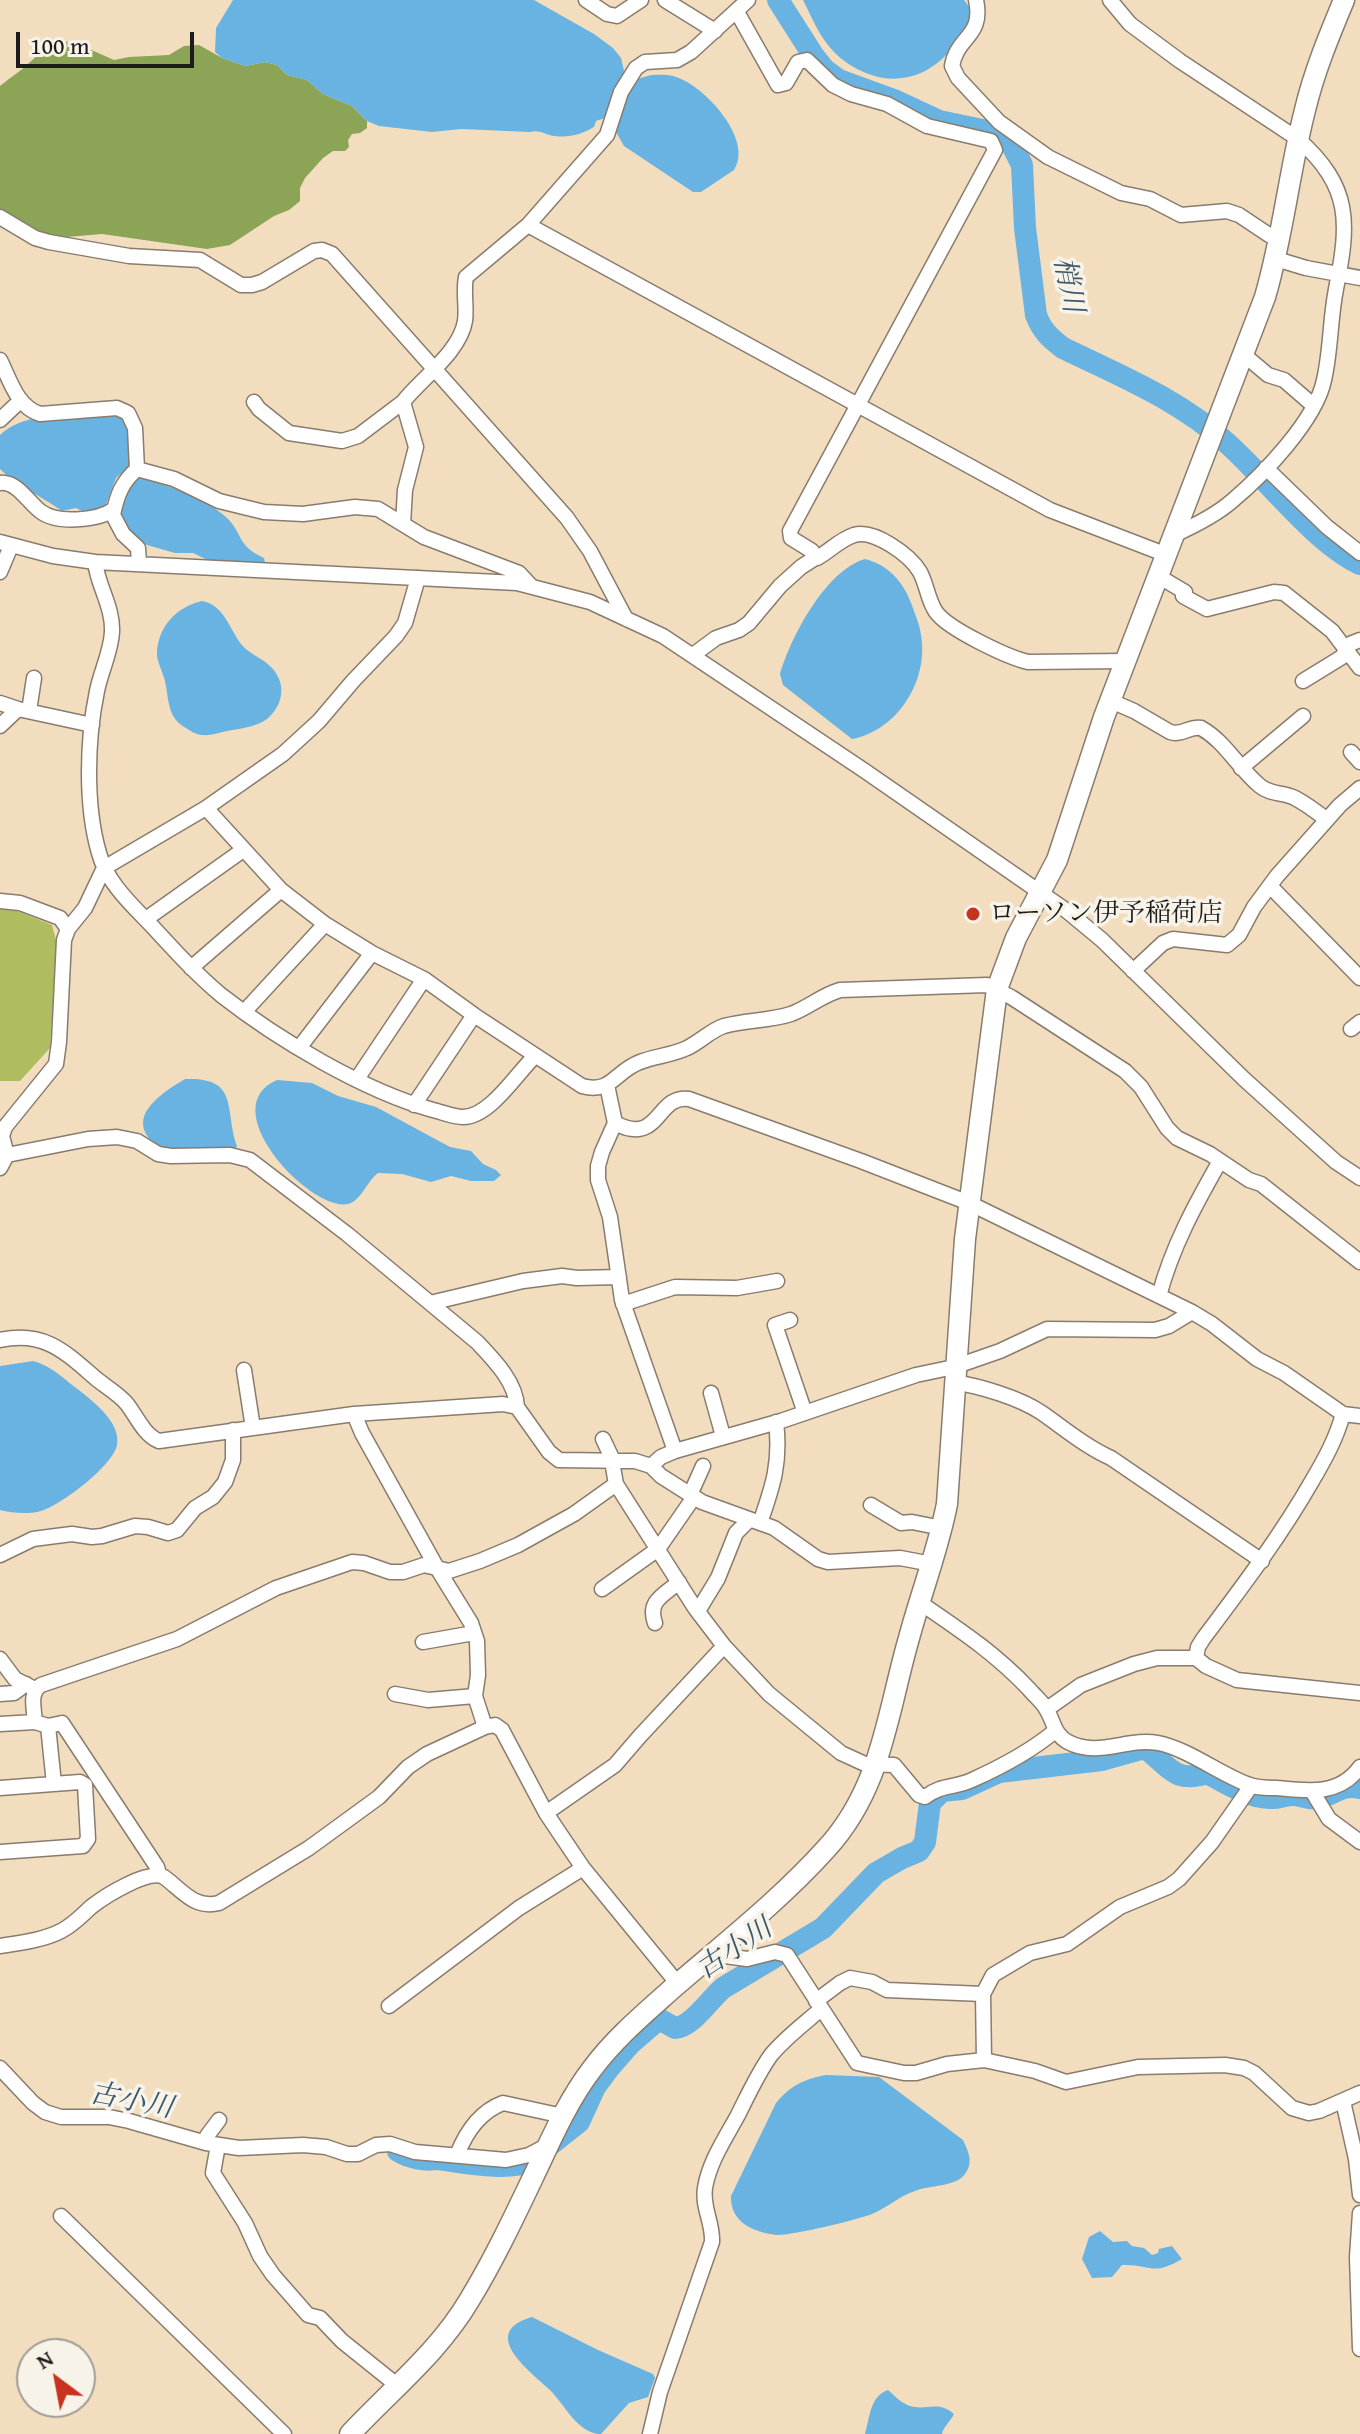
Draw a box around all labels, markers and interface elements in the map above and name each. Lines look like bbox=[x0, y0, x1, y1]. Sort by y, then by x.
scale bar bbox=[20, 16, 198, 66]
text: 100 m bbox=[30, 28, 90, 63]
water label: 梢川 bbox=[1045, 254, 1089, 316]
place label: ローソン伊予稲荷店 bbox=[989, 898, 1223, 930]
marker: ローソン伊予稲荷店 bbox=[964, 905, 982, 923]
water label: 古小川 bbox=[691, 1913, 779, 1987]
water label: 古小川 bbox=[87, 2077, 175, 2127]
north arrow bbox=[16, 2338, 96, 2418]
text: N bbox=[30, 2342, 59, 2377]

